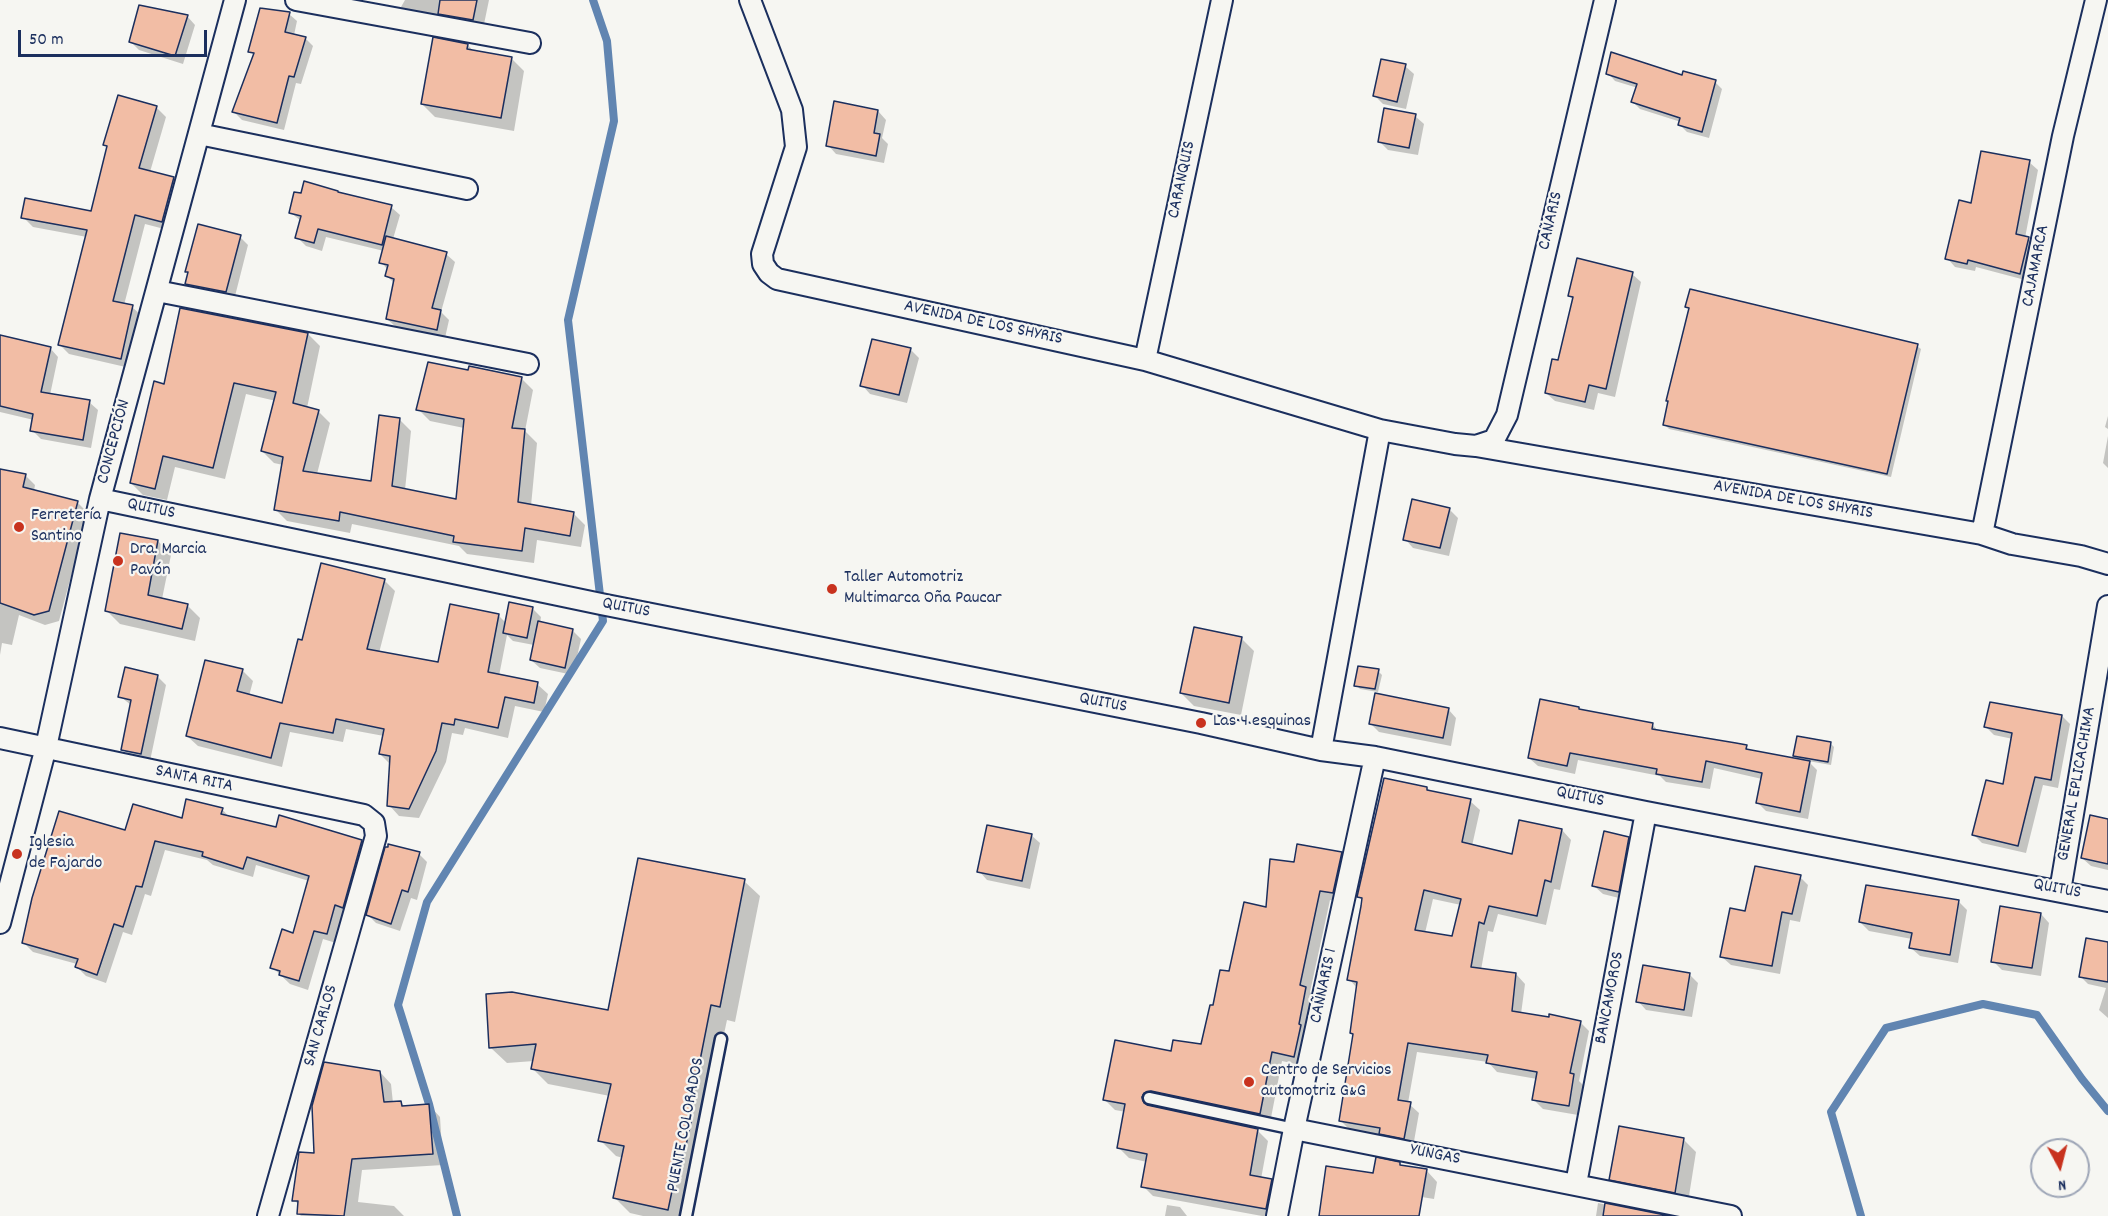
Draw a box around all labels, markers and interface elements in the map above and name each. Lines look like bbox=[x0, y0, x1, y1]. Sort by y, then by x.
scale bar bbox=[21, 18, 210, 56]
text: 50 m bbox=[29, 28, 64, 53]
street label: CARANQUIS bbox=[1164, 139, 1202, 221]
street label: CAÑARIS bbox=[1535, 190, 1569, 252]
street label: CAJAMARCA bbox=[2018, 223, 2056, 309]
street label: AVENIDA DE LOS SHYRIS bbox=[902, 297, 1064, 351]
street label: CONCEPCIÓN bbox=[93, 397, 137, 487]
street label: AVENIDA DE LOS SHYRIS bbox=[1711, 476, 1875, 526]
street label: QUITUS bbox=[125, 494, 177, 526]
place label: Ferretería Santino bbox=[31, 506, 101, 548]
marker: Ferretería Santino bbox=[12, 520, 26, 534]
place label: Dra. Marcia Pavón bbox=[130, 540, 206, 582]
marker: Dra. Marcia Pavón bbox=[111, 554, 125, 568]
place label: Taller Automotriz Multimarca Oña Paucar bbox=[844, 568, 1002, 610]
marker: Taller Automotriz Multimarca Oña Paucar bbox=[825, 582, 839, 596]
street label: QUITUS bbox=[600, 594, 652, 624]
street label: QUITUS bbox=[1077, 689, 1129, 719]
street label: GENERAL EPLICACHIMA bbox=[2054, 705, 2102, 863]
place label: Las 4 esquinas bbox=[1213, 712, 1311, 734]
marker: Las 4 esquinas bbox=[1194, 716, 1208, 730]
street label: SANTA RITA bbox=[153, 761, 235, 799]
street label: QUITUS bbox=[1554, 782, 1606, 814]
place label: Iglesia de Fajardo bbox=[29, 833, 102, 876]
marker: Iglesia de Fajardo bbox=[10, 847, 24, 861]
street label: QUITUS bbox=[2031, 875, 2083, 905]
street label: CAÑNARIS 1 bbox=[1307, 947, 1343, 1025]
street label: BANCAMOROS bbox=[1591, 950, 1631, 1046]
street label: SAN CARLOS bbox=[300, 983, 344, 1069]
street label: PUENTE COLORADOS bbox=[663, 1056, 711, 1194]
place label: Centro de Servicios automotriz G&G bbox=[1261, 1061, 1392, 1104]
marker: Centro de Servicios automotriz G&G bbox=[1242, 1075, 1256, 1089]
north arrow bbox=[2030, 1138, 2090, 1198]
street label: YUNGAS bbox=[1408, 1141, 1462, 1171]
text: N bbox=[2057, 1172, 2067, 1196]

